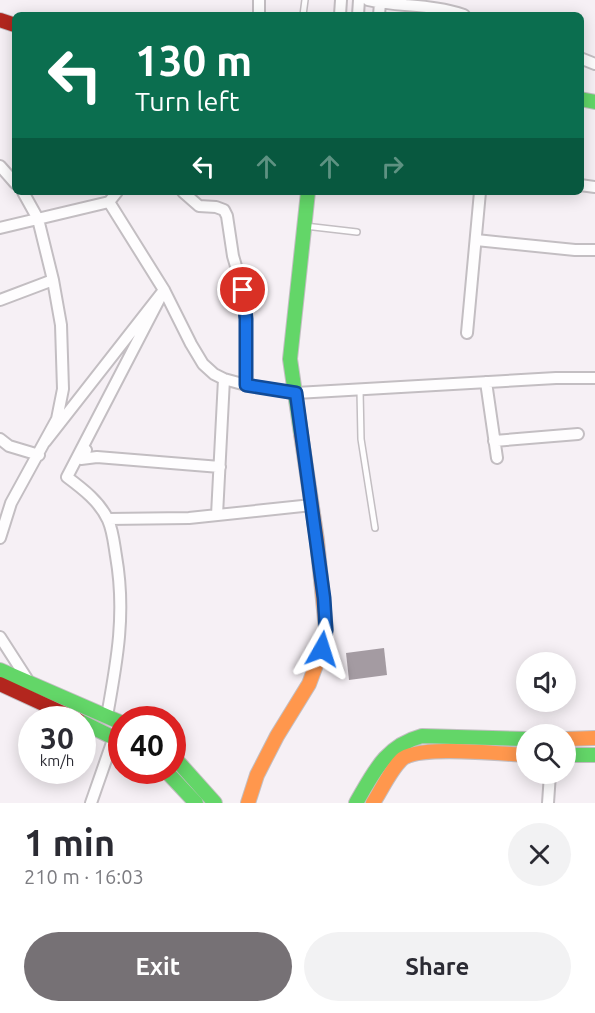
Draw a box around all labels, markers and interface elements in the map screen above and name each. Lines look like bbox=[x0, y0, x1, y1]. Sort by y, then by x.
icon: left bbox=[36, 36, 114, 114]
text: 130 m bbox=[135, 37, 252, 84]
text: Turn left bbox=[135, 86, 239, 116]
icon: left bbox=[187, 150, 220, 183]
icon: ahead bbox=[250, 150, 283, 183]
icon: ahead bbox=[313, 150, 346, 183]
icon: right bbox=[376, 150, 409, 183]
pin bbox=[217, 264, 268, 315]
icon: arrive bbox=[226, 273, 259, 306]
position arrow bbox=[290, 617, 354, 681]
map controls bbox=[516, 652, 576, 784]
button: sound bbox=[516, 652, 576, 712]
speed limit sign: 40 bbox=[108, 706, 186, 784]
text: 30 bbox=[40, 721, 74, 755]
button: search bbox=[516, 724, 576, 784]
text: km/h bbox=[40, 752, 74, 769]
text: 1 min bbox=[24, 822, 115, 863]
button: close bbox=[508, 823, 571, 886]
text: 210 m · 16:03 bbox=[24, 865, 144, 888]
button: Exit bbox=[24, 932, 292, 1001]
button: Share bbox=[304, 932, 571, 1001]

